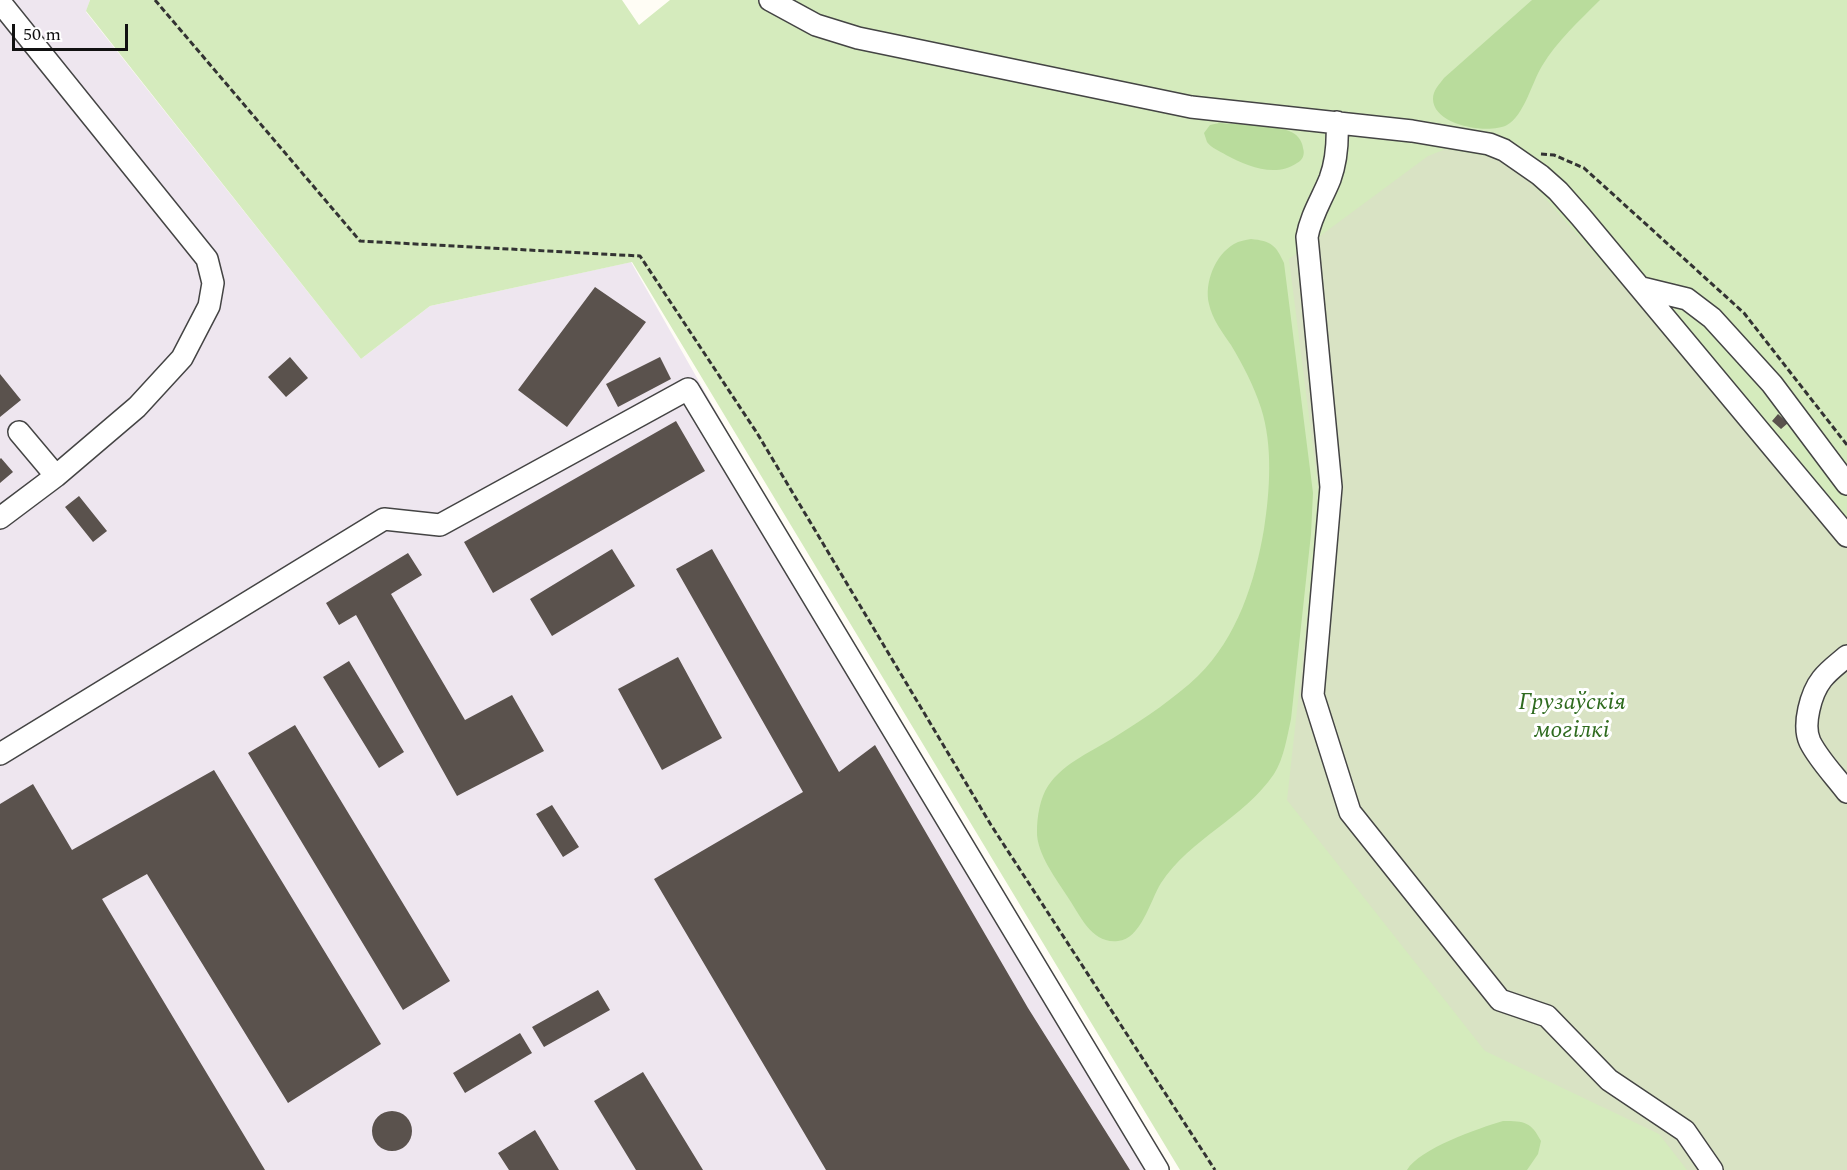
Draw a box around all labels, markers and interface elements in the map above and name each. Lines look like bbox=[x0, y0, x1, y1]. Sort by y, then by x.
scale bar bbox=[15, 12, 130, 50]
text: 50 m bbox=[23, 21, 61, 48]
park label: Грузаўскія могілкі bbox=[1518, 690, 1626, 746]

